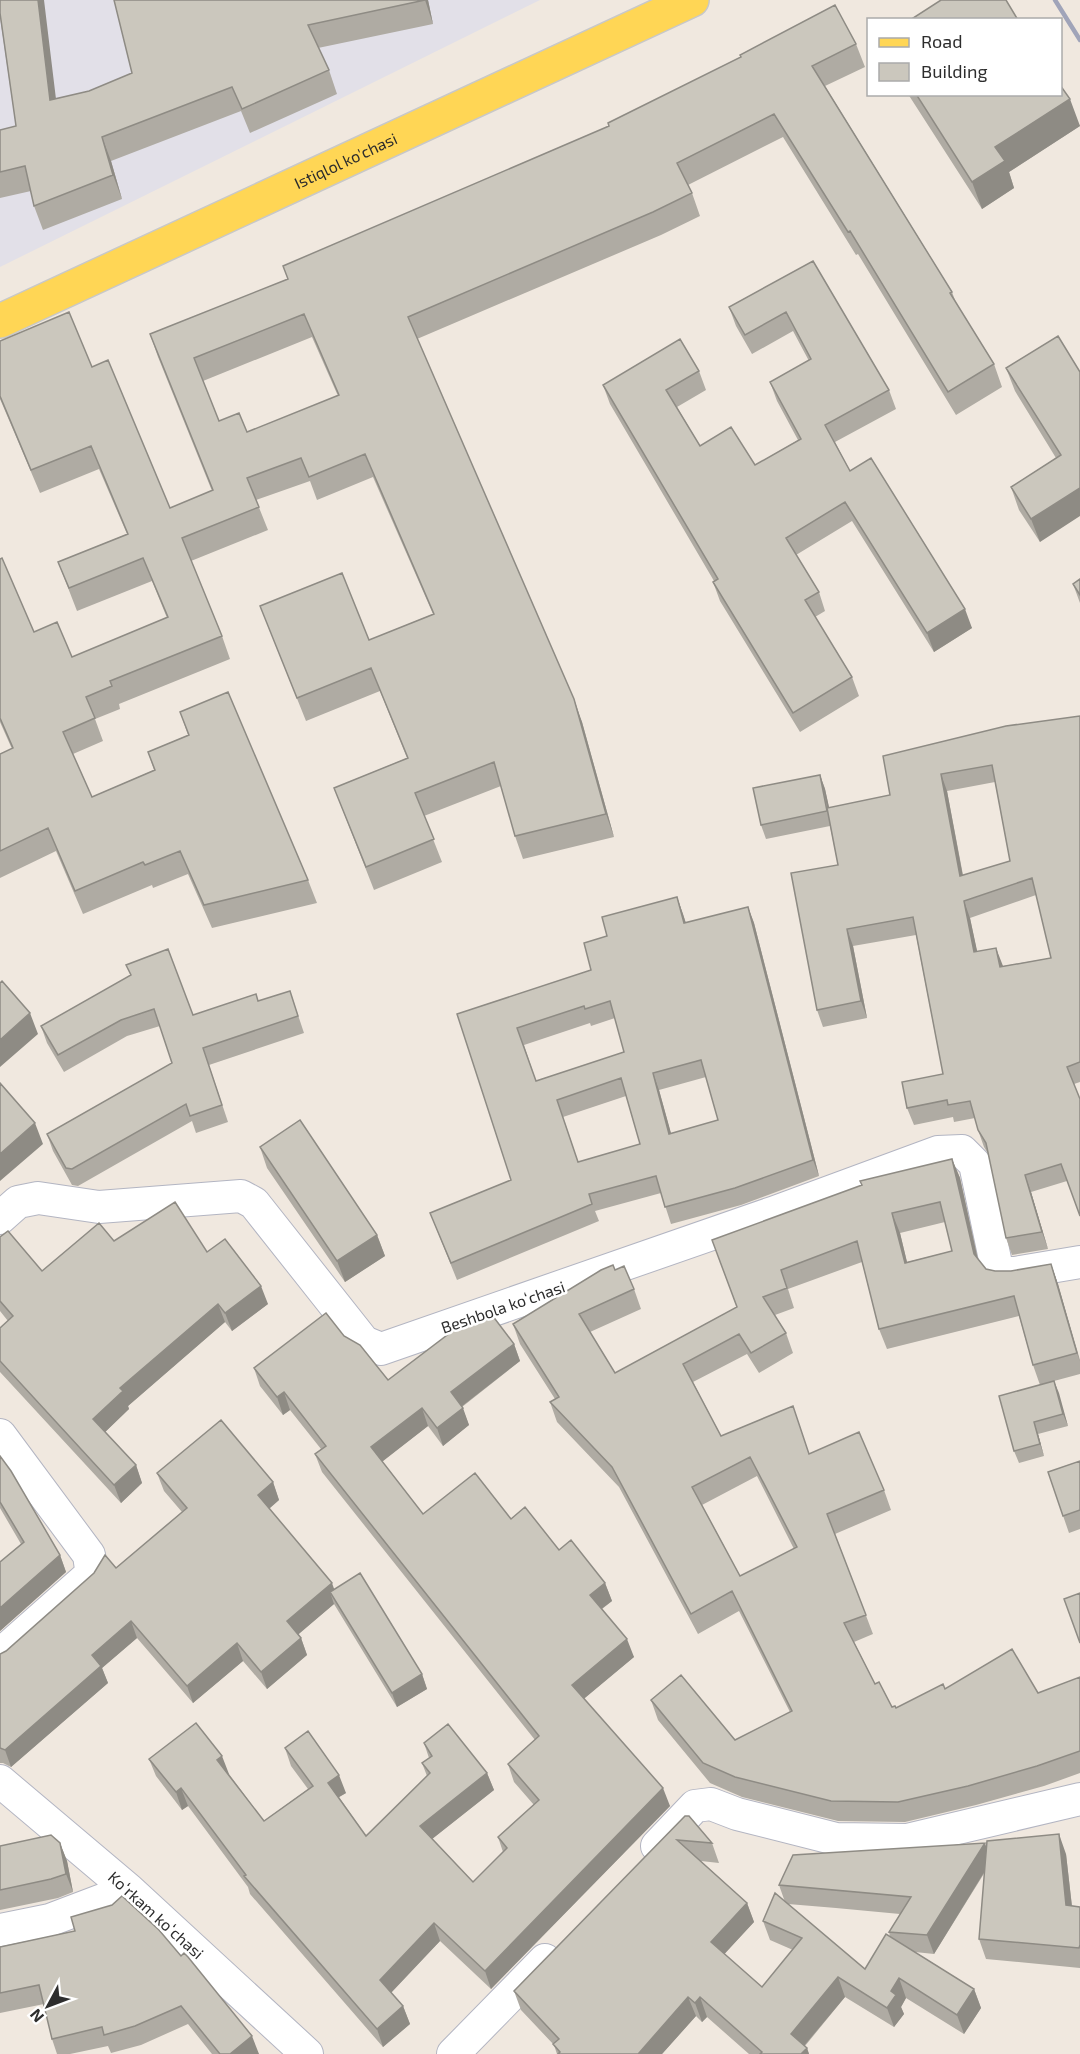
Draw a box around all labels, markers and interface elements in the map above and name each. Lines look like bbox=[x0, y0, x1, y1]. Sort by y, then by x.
legend bbox=[867, 18, 1062, 96]
text: Road bbox=[921, 30, 962, 52]
text: Building bbox=[921, 60, 988, 82]
street label: Istiqlol ko'chasi bbox=[291, 128, 400, 192]
street label: Beshbola koʻchasi bbox=[438, 1276, 567, 1337]
street label: Koʻrkam koʻchasi bbox=[105, 1867, 208, 1962]
north arrow bbox=[18, 1976, 78, 2036]
text: N bbox=[25, 2006, 47, 2027]

